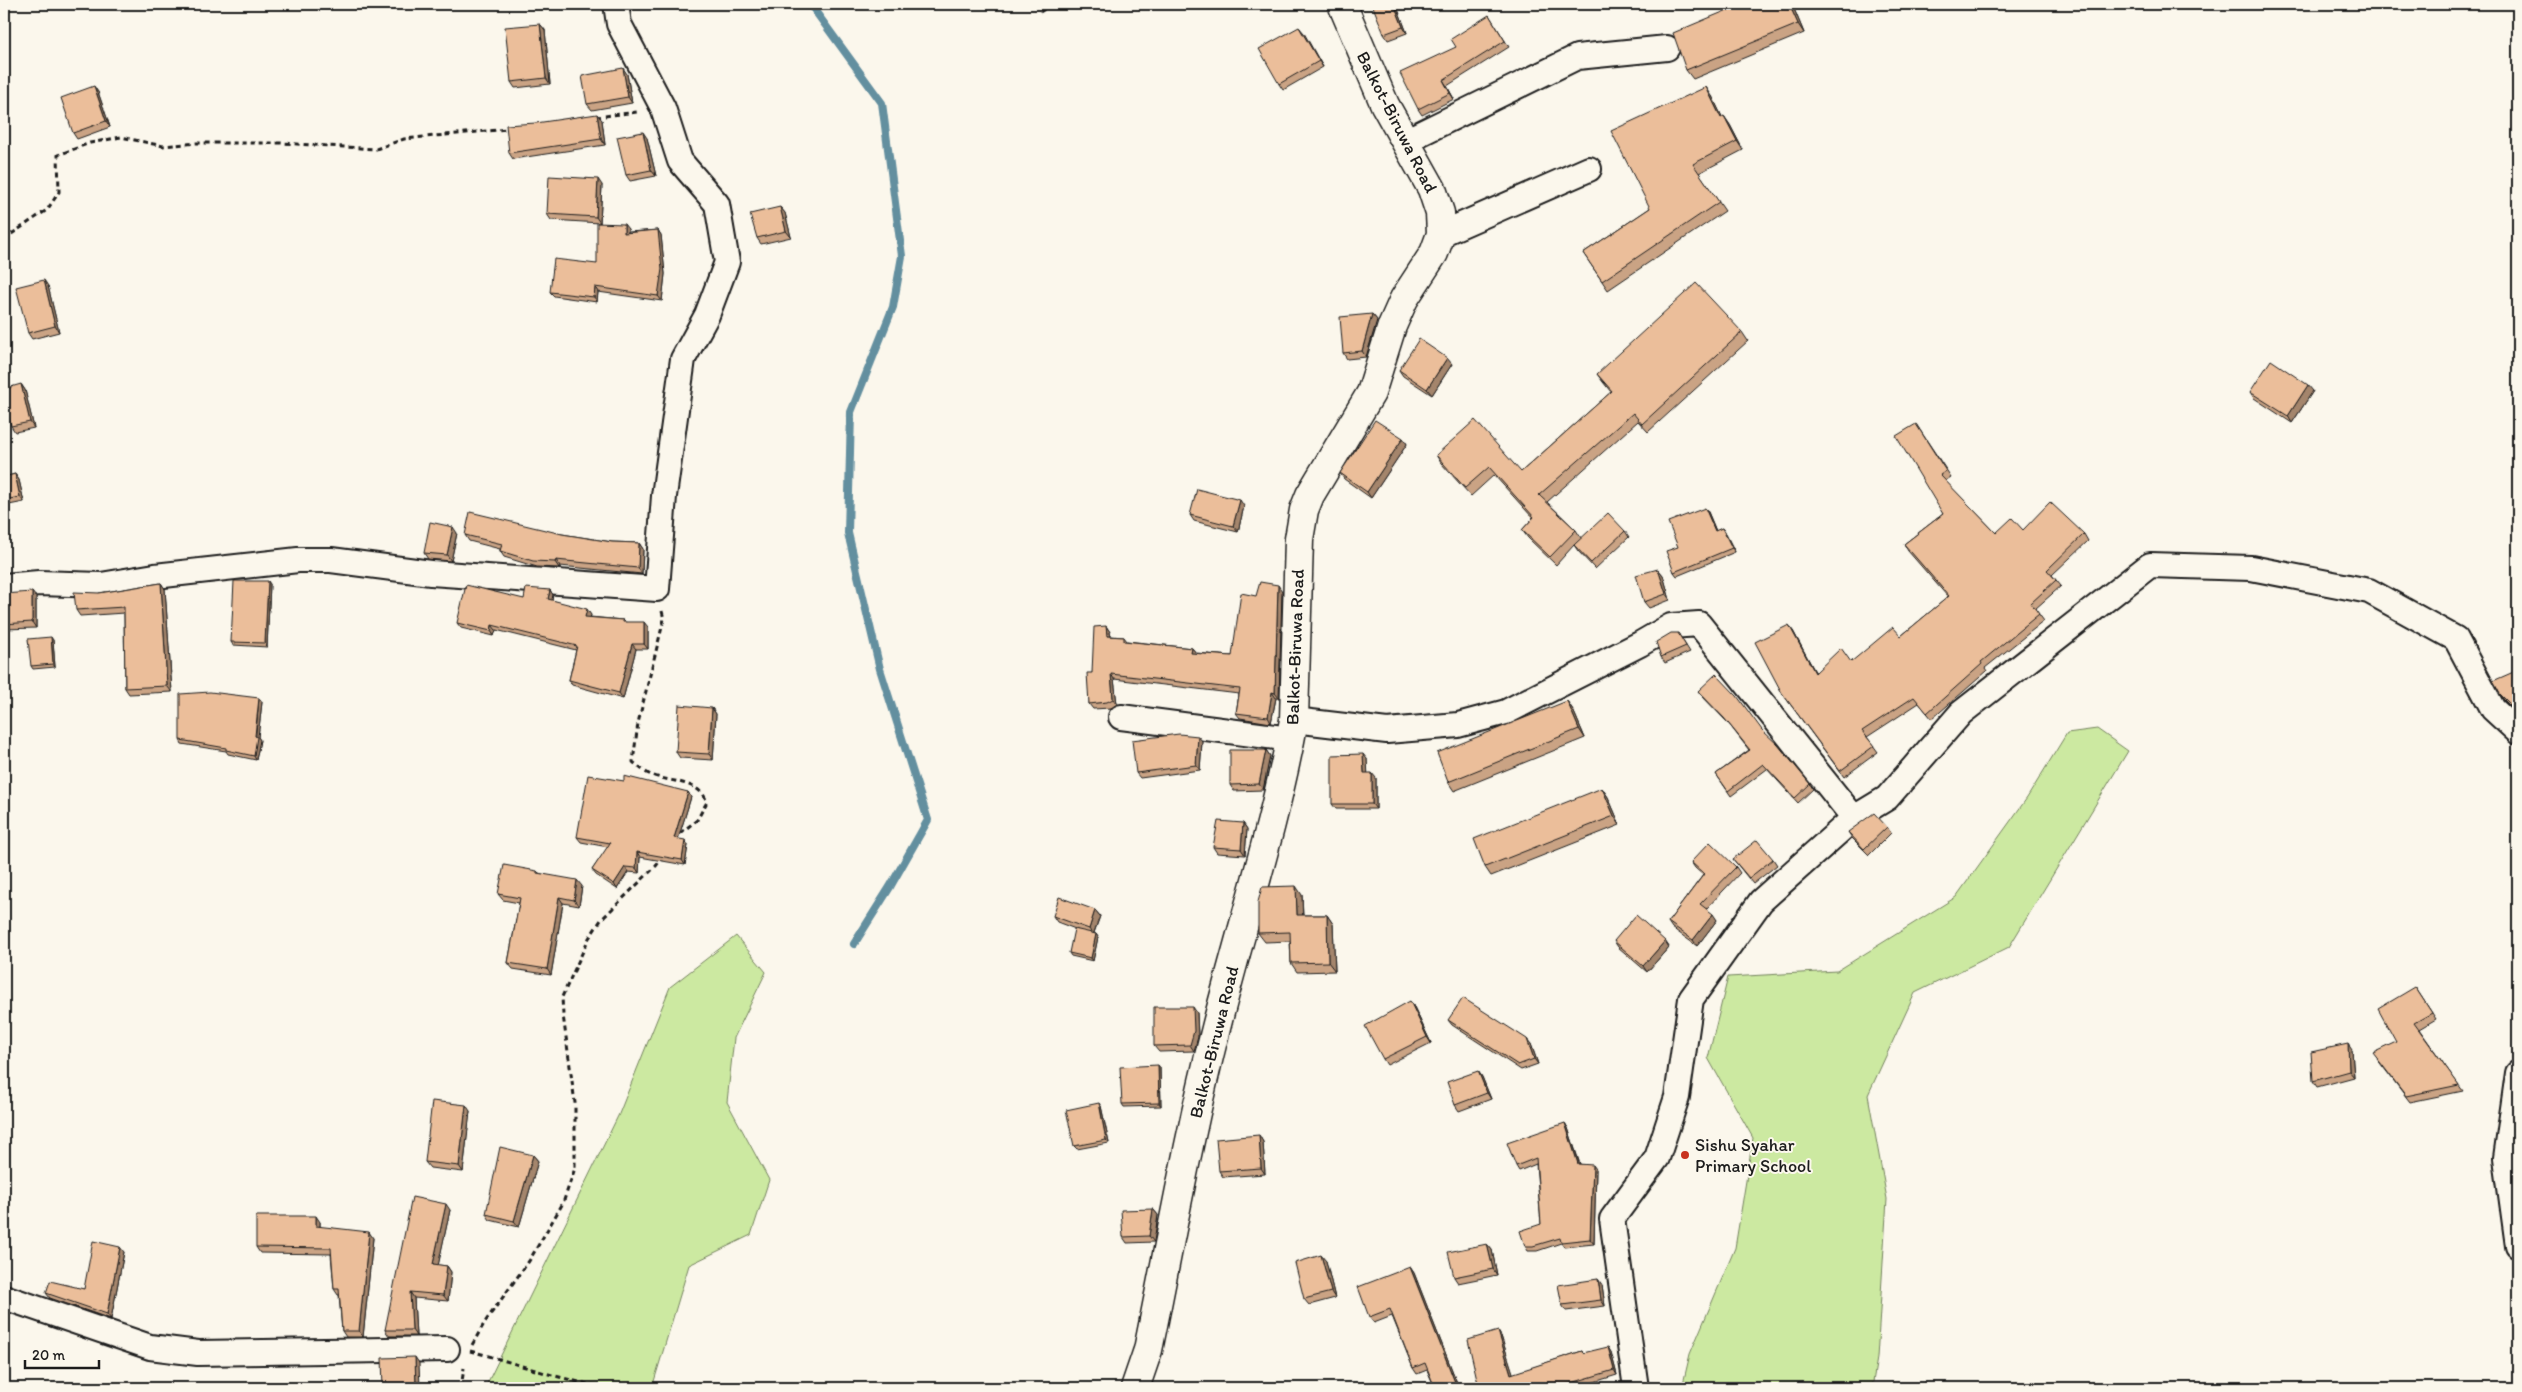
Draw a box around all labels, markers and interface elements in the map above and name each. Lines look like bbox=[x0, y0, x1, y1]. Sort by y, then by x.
street label: Balkot-Biruwa Road bbox=[1352, 47, 1442, 197]
street label: Balkot-Biruwa Road bbox=[1281, 568, 1309, 725]
street label: Balkot-Biruwa Road bbox=[1184, 963, 1244, 1120]
place label: Sishu Syahar Primary School bbox=[1695, 1134, 1811, 1177]
marker: Sishu Syahar Primary School bbox=[1679, 1149, 1691, 1161]
scale bar bbox=[25, 1337, 99, 1369]
text: 20 m bbox=[32, 1346, 66, 1364]

